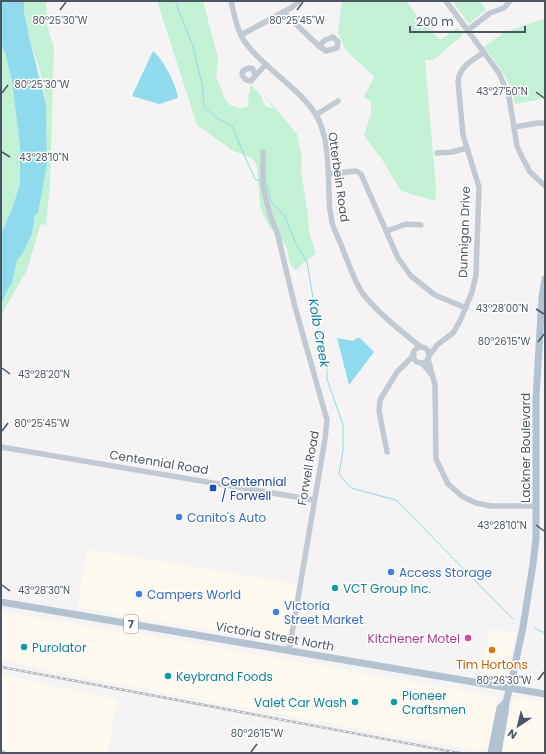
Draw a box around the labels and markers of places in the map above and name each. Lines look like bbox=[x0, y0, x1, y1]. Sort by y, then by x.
place label: Centennial / Forwell bbox=[221, 473, 287, 504]
marker: Centennial / Forwell bbox=[208, 483, 218, 493]
place label: Canito's Auto bbox=[187, 509, 267, 526]
marker: Canito's Auto bbox=[174, 512, 184, 522]
place label: Access Storage bbox=[399, 564, 492, 581]
marker: Access Storage bbox=[386, 567, 396, 577]
place label: VCT Group Inc. bbox=[343, 580, 431, 597]
marker: VCT Group Inc. bbox=[330, 583, 340, 593]
place label: Campers World bbox=[147, 586, 241, 603]
marker: Campers World bbox=[134, 589, 144, 599]
place label: Victoria Street Market bbox=[284, 597, 363, 628]
marker: Victoria Street Market bbox=[271, 607, 281, 617]
place label: Kitchener Motel bbox=[368, 630, 460, 647]
marker: Kitchener Motel bbox=[463, 633, 473, 643]
place label: Purolator bbox=[32, 639, 87, 656]
marker: Purolator bbox=[19, 642, 29, 652]
marker: Tim Hortons bbox=[487, 645, 497, 655]
place label: Tim Hortons bbox=[456, 656, 528, 673]
place label: Keybrand Foods bbox=[176, 668, 273, 685]
marker: Keybrand Foods bbox=[163, 671, 173, 681]
place label: Pioneer Craftsmen bbox=[402, 687, 466, 718]
place label: Valet Car Wash bbox=[254, 694, 347, 711]
marker: Valet Car Wash bbox=[350, 697, 360, 707]
marker: Pioneer Craftsmen bbox=[389, 697, 399, 707]

